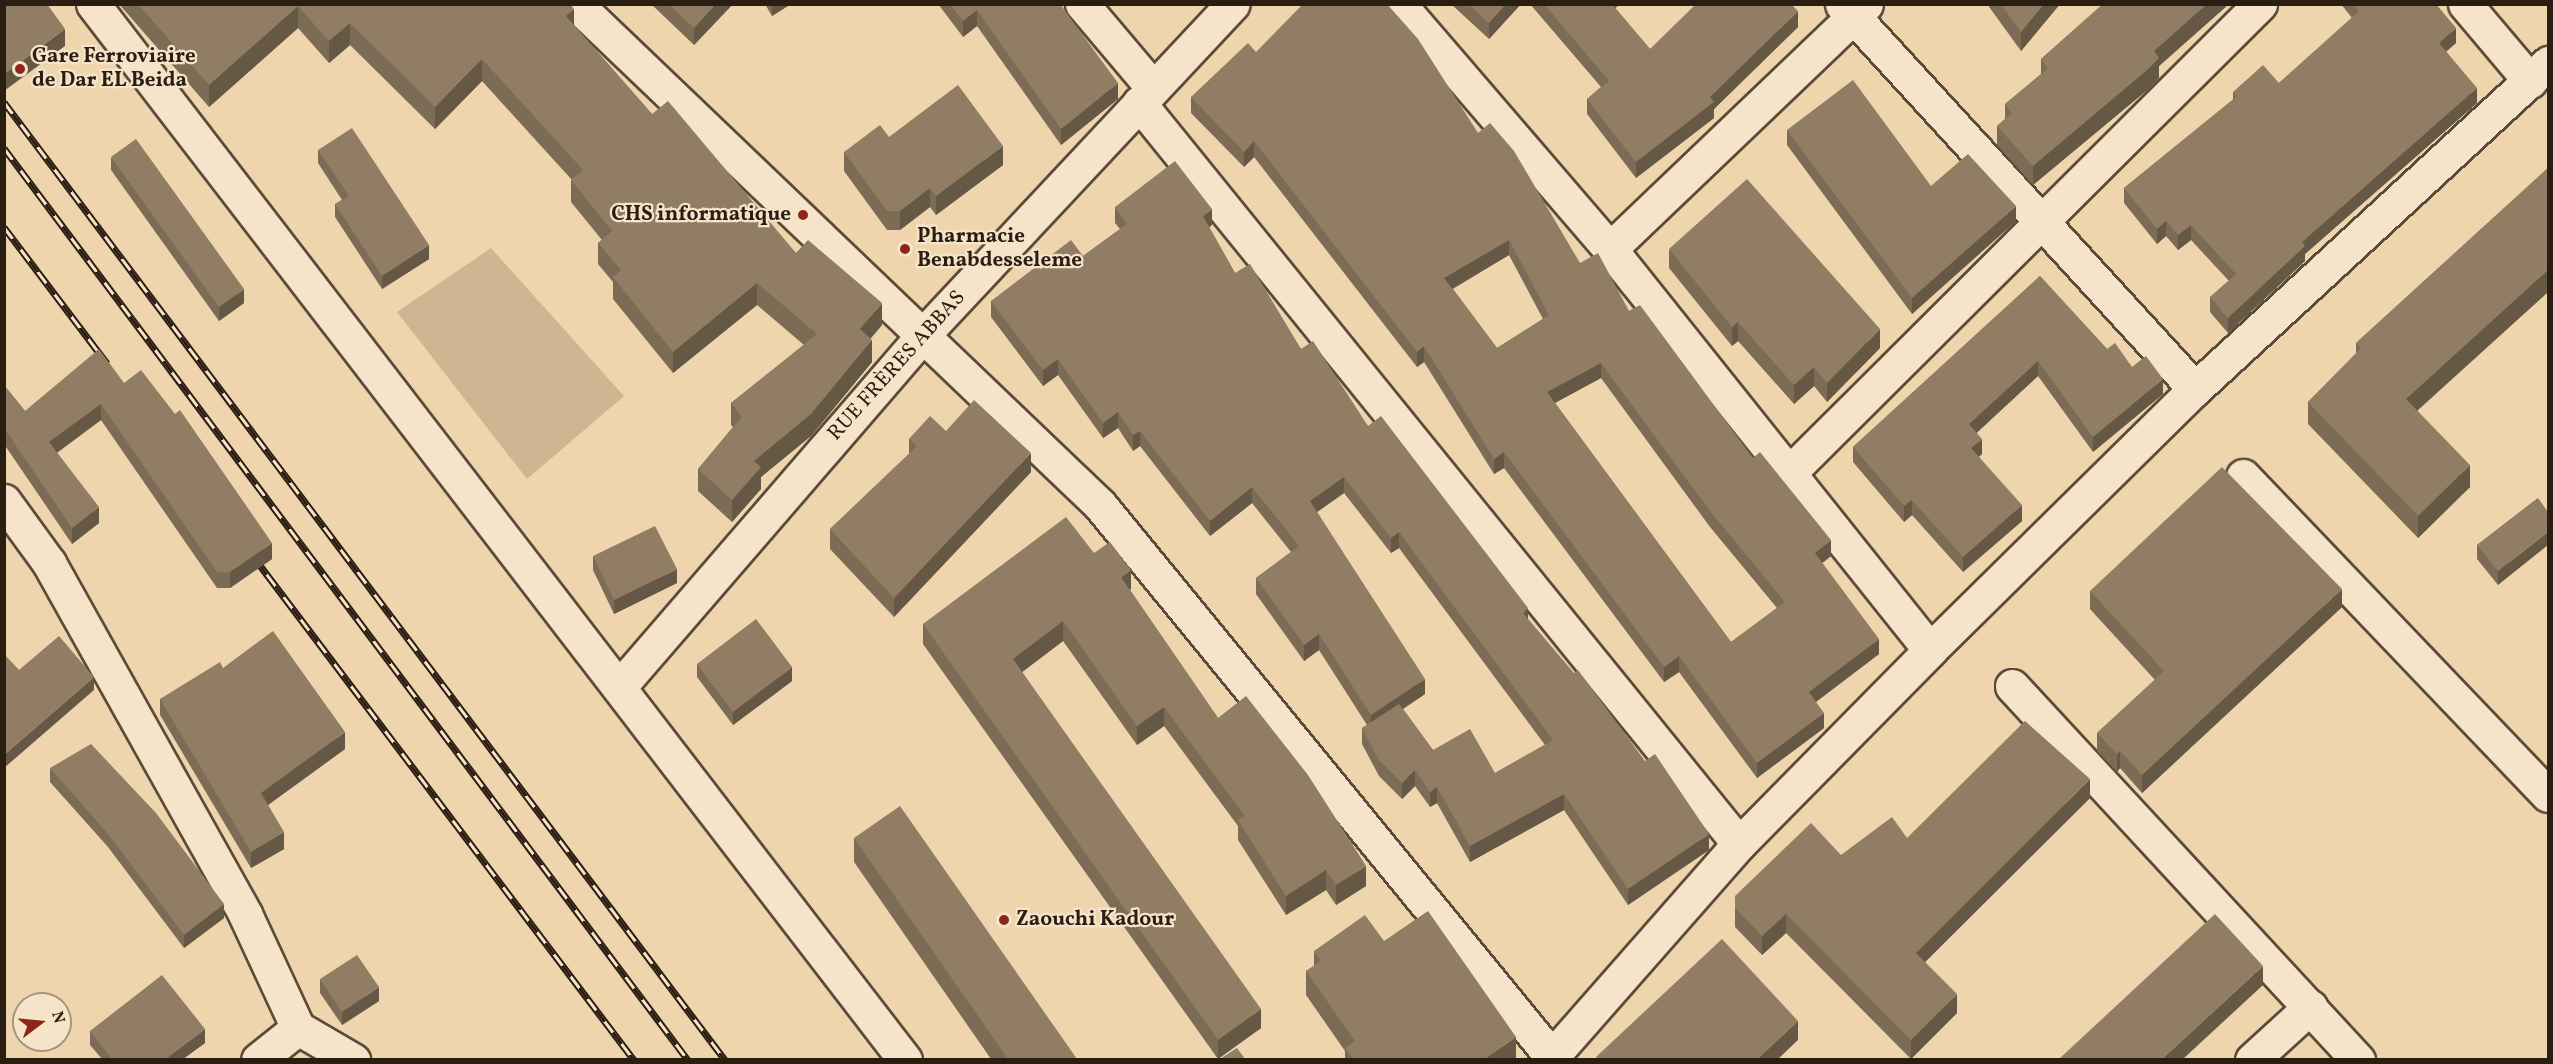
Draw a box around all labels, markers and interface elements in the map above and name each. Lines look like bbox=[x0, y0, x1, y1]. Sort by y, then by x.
place label: Gare Ferroviaire de Dar EL Beida bbox=[32, 44, 196, 94]
marker: Gare Ferroviaire de Dar EL Beida bbox=[13, 62, 27, 76]
place label: CHS informatique bbox=[611, 202, 791, 228]
marker: CHS informatique bbox=[796, 208, 810, 222]
place label: Pharmacie Benabdesseleme bbox=[917, 224, 1082, 274]
marker: Pharmacie Benabdesseleme bbox=[898, 242, 912, 256]
street label: RUE FRÈRES ABBAS bbox=[823, 286, 971, 446]
place label: Zaouchi Kadour bbox=[1016, 907, 1174, 933]
marker: Zaouchi Kadour bbox=[997, 913, 1011, 927]
north arrow bbox=[12, 992, 72, 1052]
text: N bbox=[45, 1009, 70, 1026]

